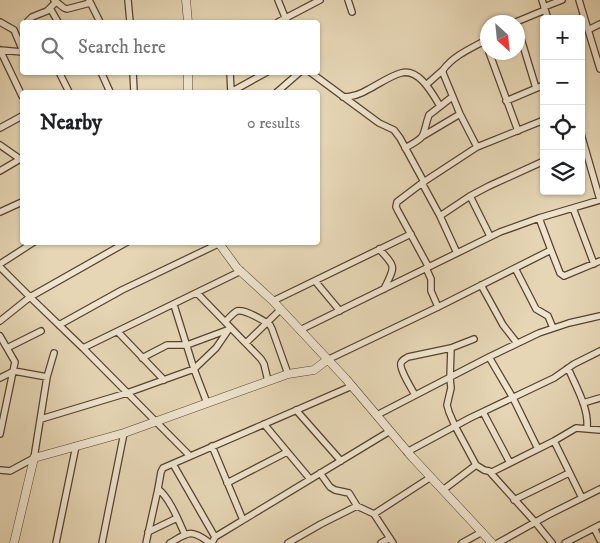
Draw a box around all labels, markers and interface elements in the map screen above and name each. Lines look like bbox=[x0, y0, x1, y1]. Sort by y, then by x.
north arrow bbox=[480, 15, 525, 60]
map controls bbox=[540, 15, 585, 195]
button: + bbox=[540, 15, 585, 60]
search box bbox=[20, 20, 320, 75]
icon: search bbox=[38, 34, 66, 62]
text: Search here bbox=[78, 36, 166, 59]
button: − bbox=[540, 60, 585, 105]
button: locate bbox=[540, 105, 585, 150]
text: Nearby bbox=[40, 110, 102, 136]
text: 0 results bbox=[247, 113, 300, 133]
button: layers bbox=[540, 150, 585, 195]

